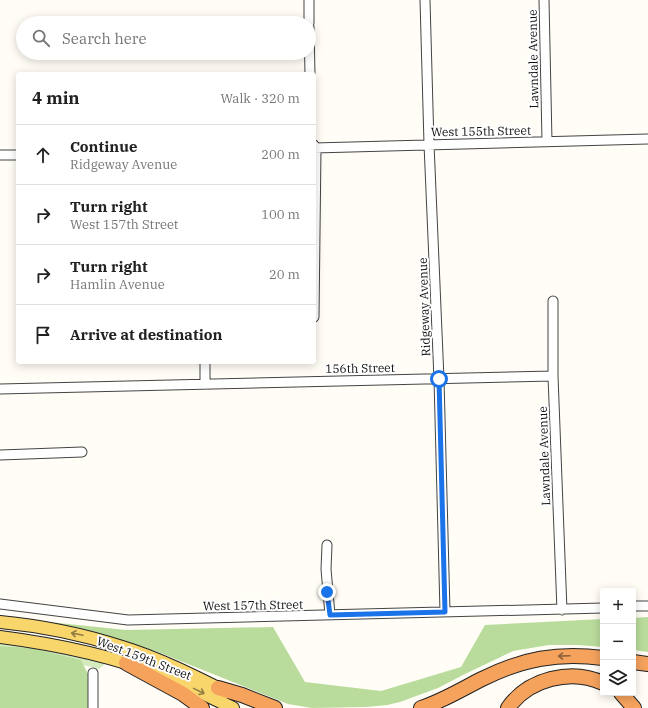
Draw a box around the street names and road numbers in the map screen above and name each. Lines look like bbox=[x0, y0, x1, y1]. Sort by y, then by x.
street label: Lawndale Avenue bbox=[525, 9, 541, 109]
street label: West 155th Street bbox=[431, 123, 531, 139]
street label: Ridgeway Avenue bbox=[415, 257, 433, 357]
street label: 156th Street bbox=[325, 360, 395, 376]
street label: Lawndale Avenue bbox=[535, 406, 553, 506]
street label: West 157th Street bbox=[203, 597, 303, 613]
street label: West 159th Street bbox=[95, 633, 193, 683]

